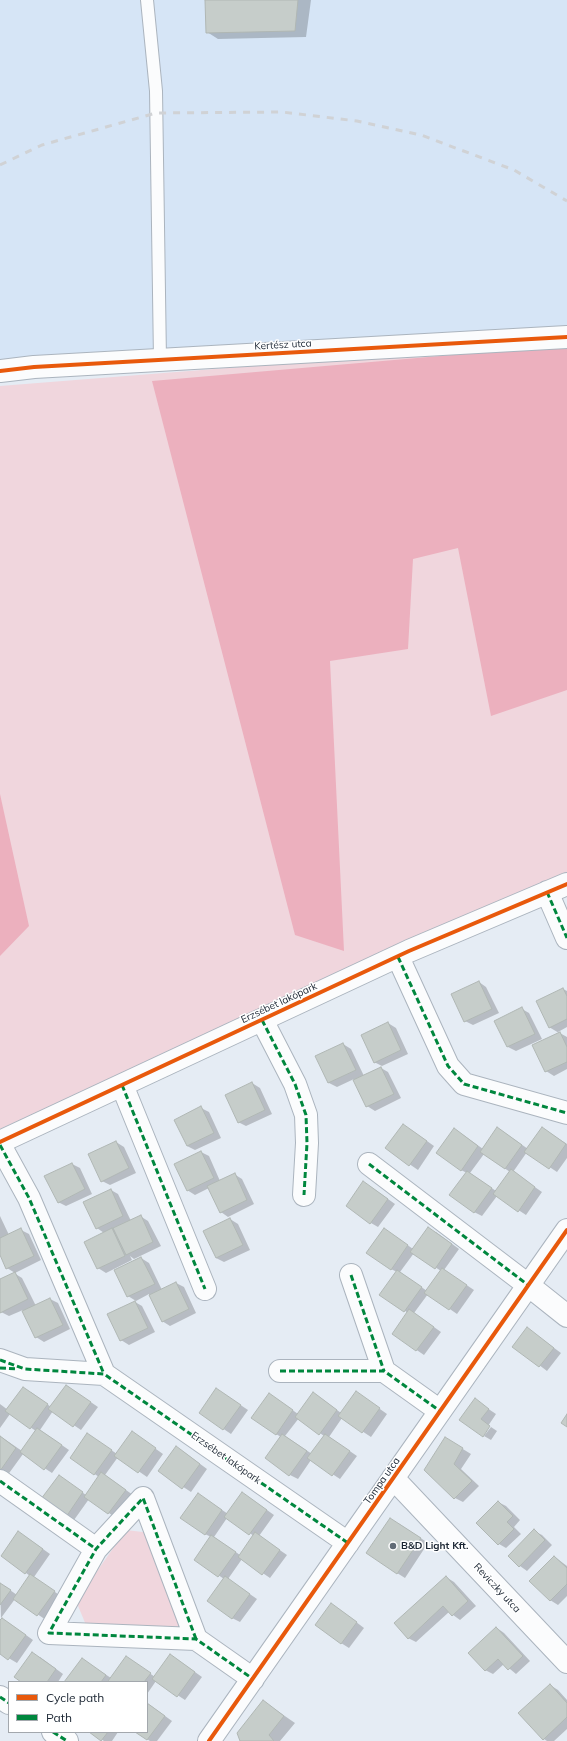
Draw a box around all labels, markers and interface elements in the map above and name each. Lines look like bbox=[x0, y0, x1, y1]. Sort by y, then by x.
street label: Kertész utca bbox=[254, 338, 312, 352]
street label: Erzsébet lakópark bbox=[239, 980, 319, 1026]
street label: Erzsébet lakópark bbox=[189, 1429, 263, 1487]
street label: Tompa utca bbox=[361, 1455, 403, 1507]
place label: B&D Light Kft. bbox=[401, 1540, 469, 1552]
marker: B&D Light Kft. bbox=[388, 1541, 398, 1551]
street label: Reviczky utca bbox=[471, 1561, 523, 1615]
legend bbox=[8, 1681, 148, 1733]
text: Cycle path bbox=[46, 1690, 104, 1705]
text: Path bbox=[46, 1710, 72, 1725]

